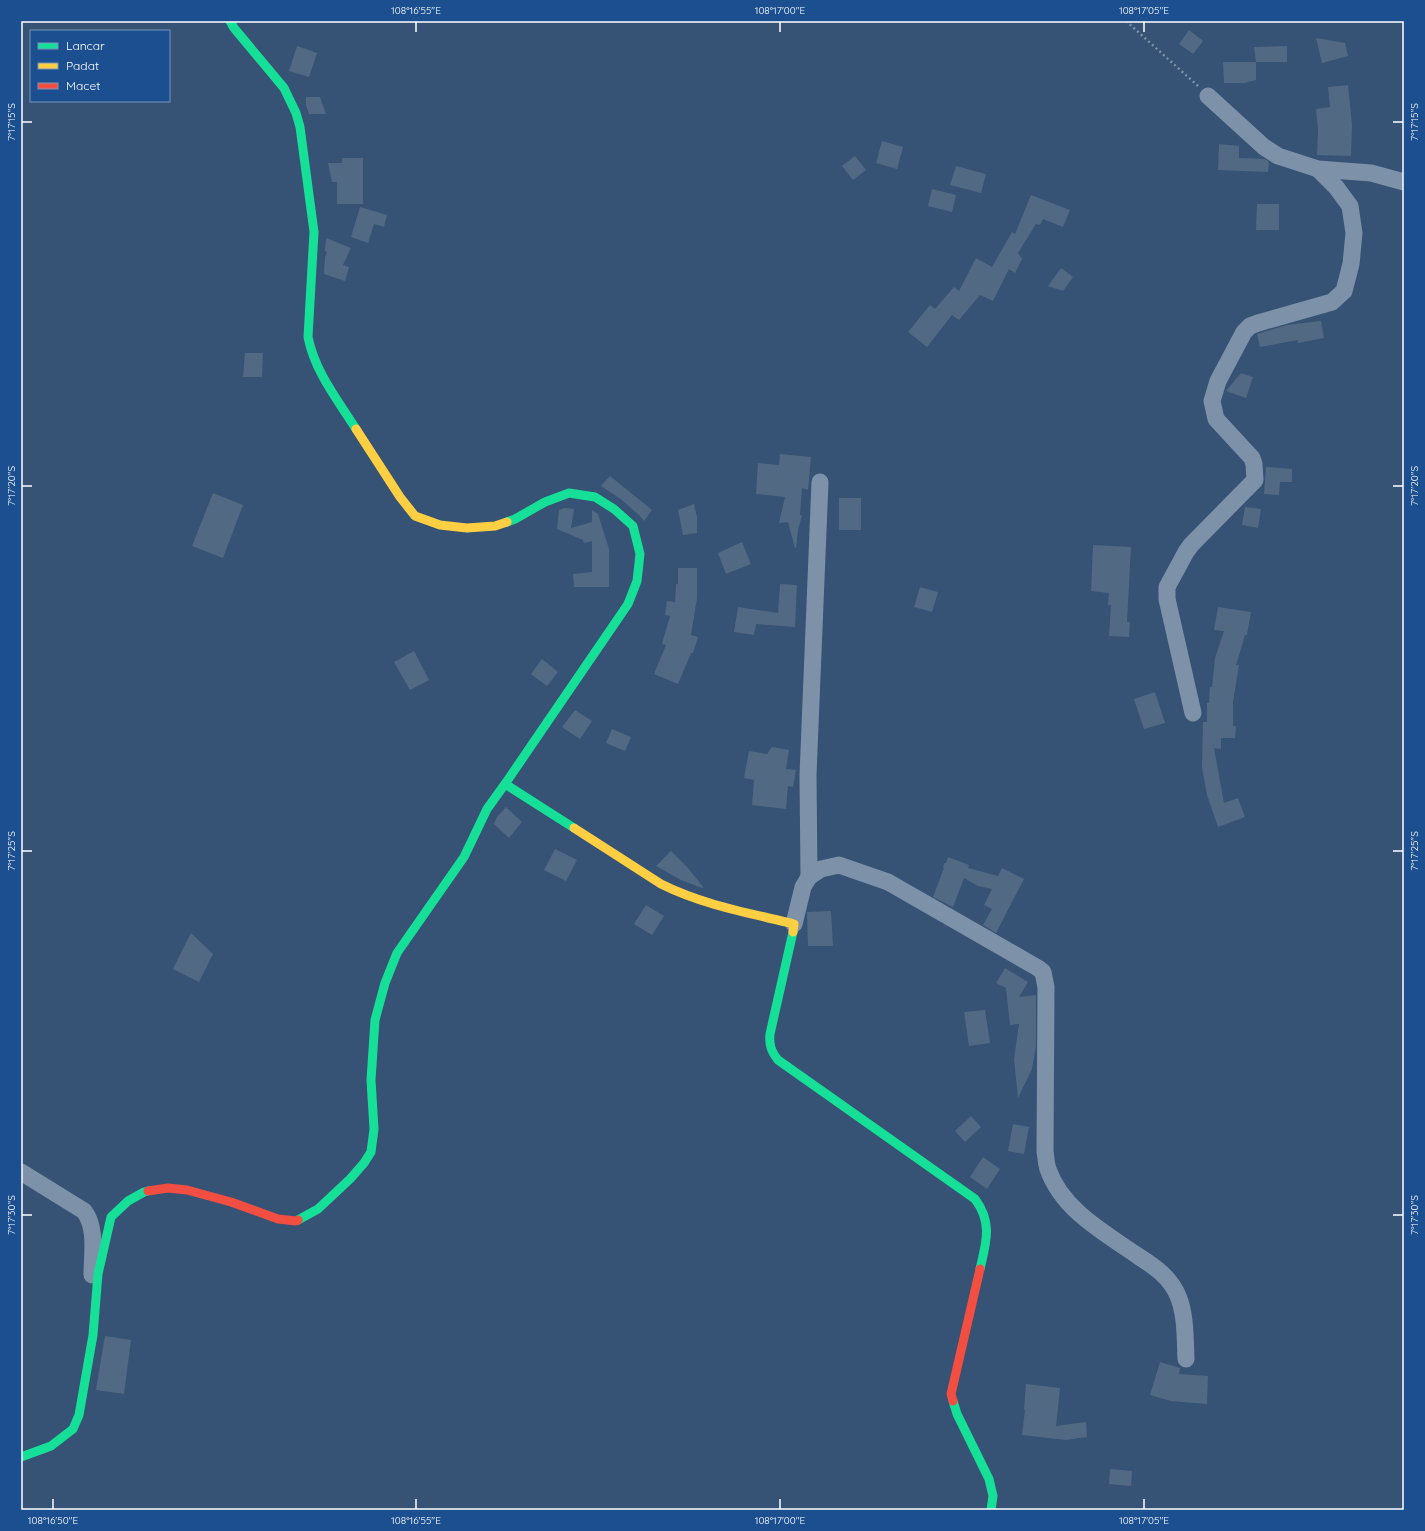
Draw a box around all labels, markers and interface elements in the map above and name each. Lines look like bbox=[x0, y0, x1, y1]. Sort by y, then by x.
text: 108°16'55"E bbox=[391, 4, 441, 17]
text: 108°17'00"E bbox=[755, 4, 806, 17]
text: 108°17'05"E bbox=[1119, 4, 1169, 17]
legend bbox=[30, 30, 170, 102]
text: Lancar bbox=[66, 38, 105, 53]
text: Padat bbox=[66, 58, 99, 73]
text: Macet bbox=[66, 78, 100, 93]
text: 7°17'15"S bbox=[5, 103, 18, 141]
text: 7°17'15"S bbox=[1408, 103, 1421, 141]
text: 7°17'20"S bbox=[5, 466, 18, 506]
text: 7°17'20"S bbox=[1408, 466, 1421, 506]
text: 7°17'25"S bbox=[5, 831, 18, 871]
text: 7°17'25"S bbox=[1408, 831, 1421, 871]
text: 7°17'30"S bbox=[5, 1195, 18, 1235]
text: 7°17'30"S bbox=[1408, 1195, 1421, 1235]
text: 108°16'50"E bbox=[28, 1514, 78, 1527]
text: 108°16'55"E bbox=[391, 1514, 441, 1527]
text: 108°17'00"E bbox=[755, 1514, 806, 1527]
text: 108°17'05"E bbox=[1119, 1514, 1169, 1527]

